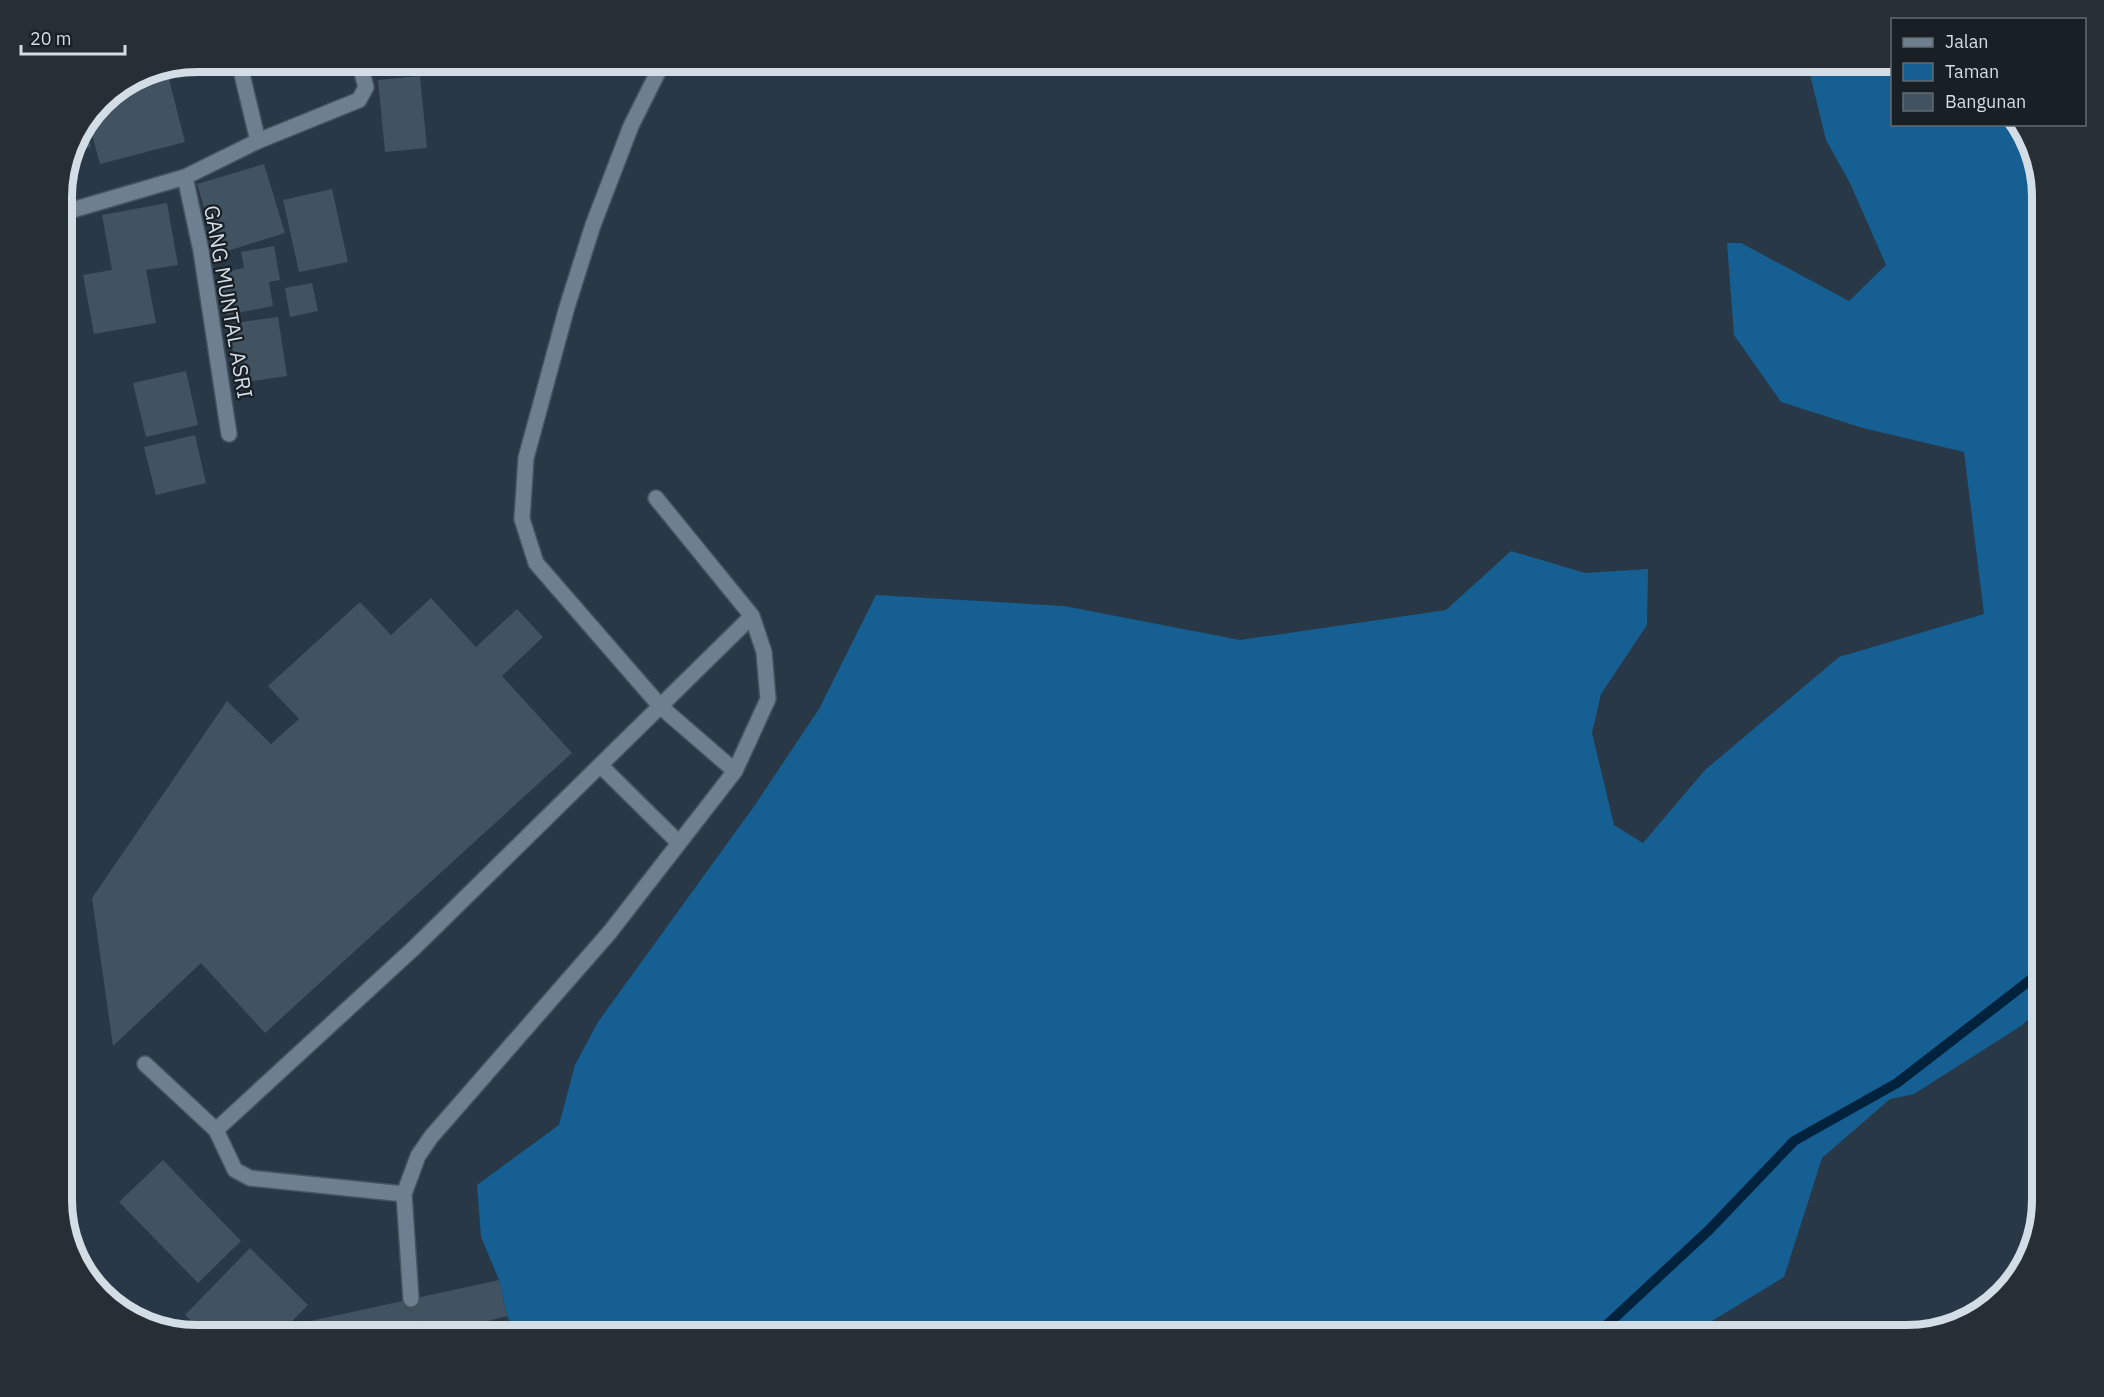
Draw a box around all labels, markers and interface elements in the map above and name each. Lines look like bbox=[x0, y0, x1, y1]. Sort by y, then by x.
scale bar bbox=[21, 18, 124, 56]
legend bbox=[1891, 18, 2086, 126]
text: 20 m bbox=[30, 27, 72, 50]
text: Jalan bbox=[1945, 30, 1989, 53]
text: Taman bbox=[1945, 60, 1999, 83]
text: Bangunan bbox=[1945, 90, 2026, 113]
street label: GANG MUNTAL ASRI bbox=[198, 203, 260, 401]

